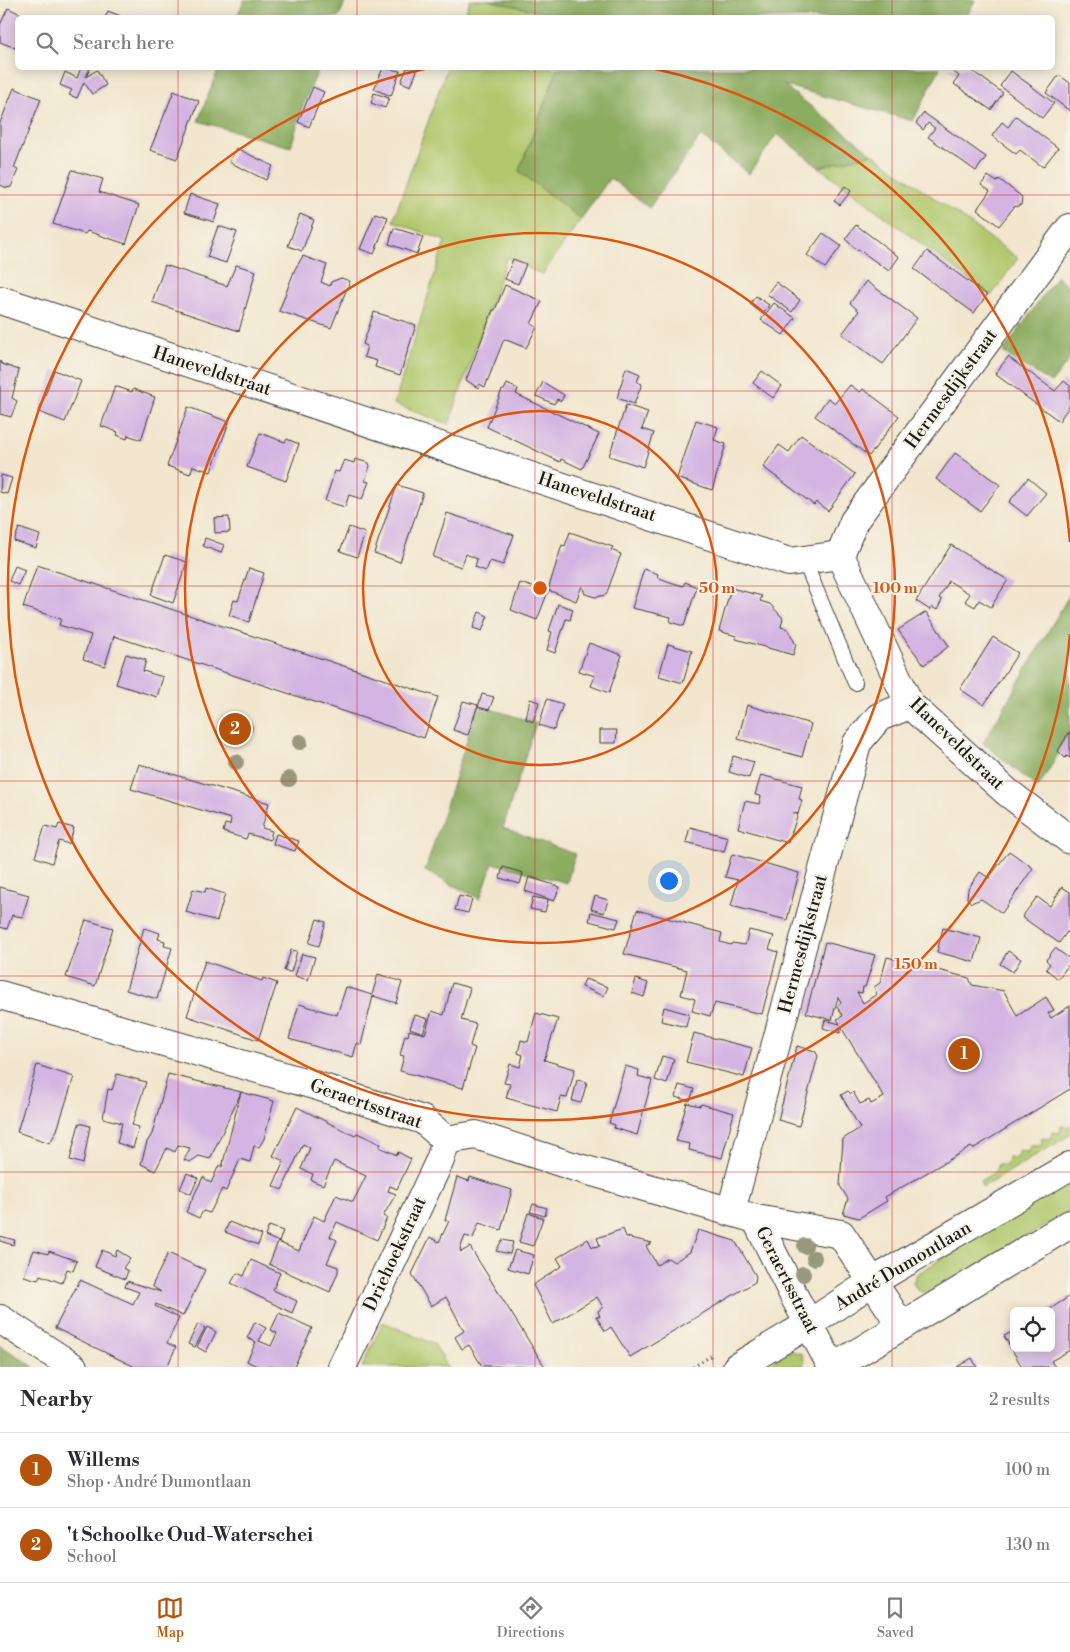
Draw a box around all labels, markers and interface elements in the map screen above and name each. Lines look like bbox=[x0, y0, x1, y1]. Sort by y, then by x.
search box bbox=[15, 15, 1055, 70]
icon: search bbox=[33, 29, 61, 57]
text: Search here bbox=[73, 31, 174, 55]
street label: Hermesdijkstraat bbox=[900, 324, 1003, 454]
street label: Haneveldstraat bbox=[150, 341, 275, 401]
street label: Haneveldstraat bbox=[535, 467, 660, 527]
centre of rings bbox=[531, 579, 549, 597]
text: 50 m bbox=[699, 579, 735, 598]
text: 100 m bbox=[873, 579, 918, 598]
street label: Haneveldstraat bbox=[905, 693, 1010, 796]
pin: 2 bbox=[219, 710, 251, 748]
your location bbox=[656, 868, 682, 894]
street label: Hermesdijkstraat bbox=[773, 871, 833, 1016]
text: 150 m bbox=[894, 955, 938, 974]
pin: 1 bbox=[948, 1035, 980, 1073]
street label: Geraertsstraat bbox=[307, 1074, 426, 1134]
street label: Driehoekstraat bbox=[358, 1192, 432, 1315]
street label: André Dumontlaan bbox=[830, 1216, 976, 1316]
street label: Geraertsstraat bbox=[750, 1222, 824, 1338]
map controls bbox=[1010, 1307, 1055, 1352]
button: locate bbox=[1010, 1307, 1055, 1352]
text: Nearby bbox=[20, 1387, 93, 1413]
text: 2 results bbox=[989, 1390, 1050, 1410]
text: Willems bbox=[67, 1448, 140, 1472]
text: 1 bbox=[32, 1460, 40, 1480]
text: 100 m bbox=[1005, 1460, 1050, 1480]
text: Shop · André Dumontlaan bbox=[67, 1472, 251, 1492]
text: 't Schoolke Oud-Waterschei bbox=[67, 1523, 313, 1547]
text: 2 bbox=[31, 1535, 41, 1555]
text: 130 m bbox=[1006, 1535, 1050, 1555]
text: School bbox=[67, 1547, 116, 1567]
tab: Map bbox=[156, 1594, 184, 1642]
tab: Directions bbox=[497, 1594, 564, 1642]
tab: Saved bbox=[877, 1594, 914, 1642]

